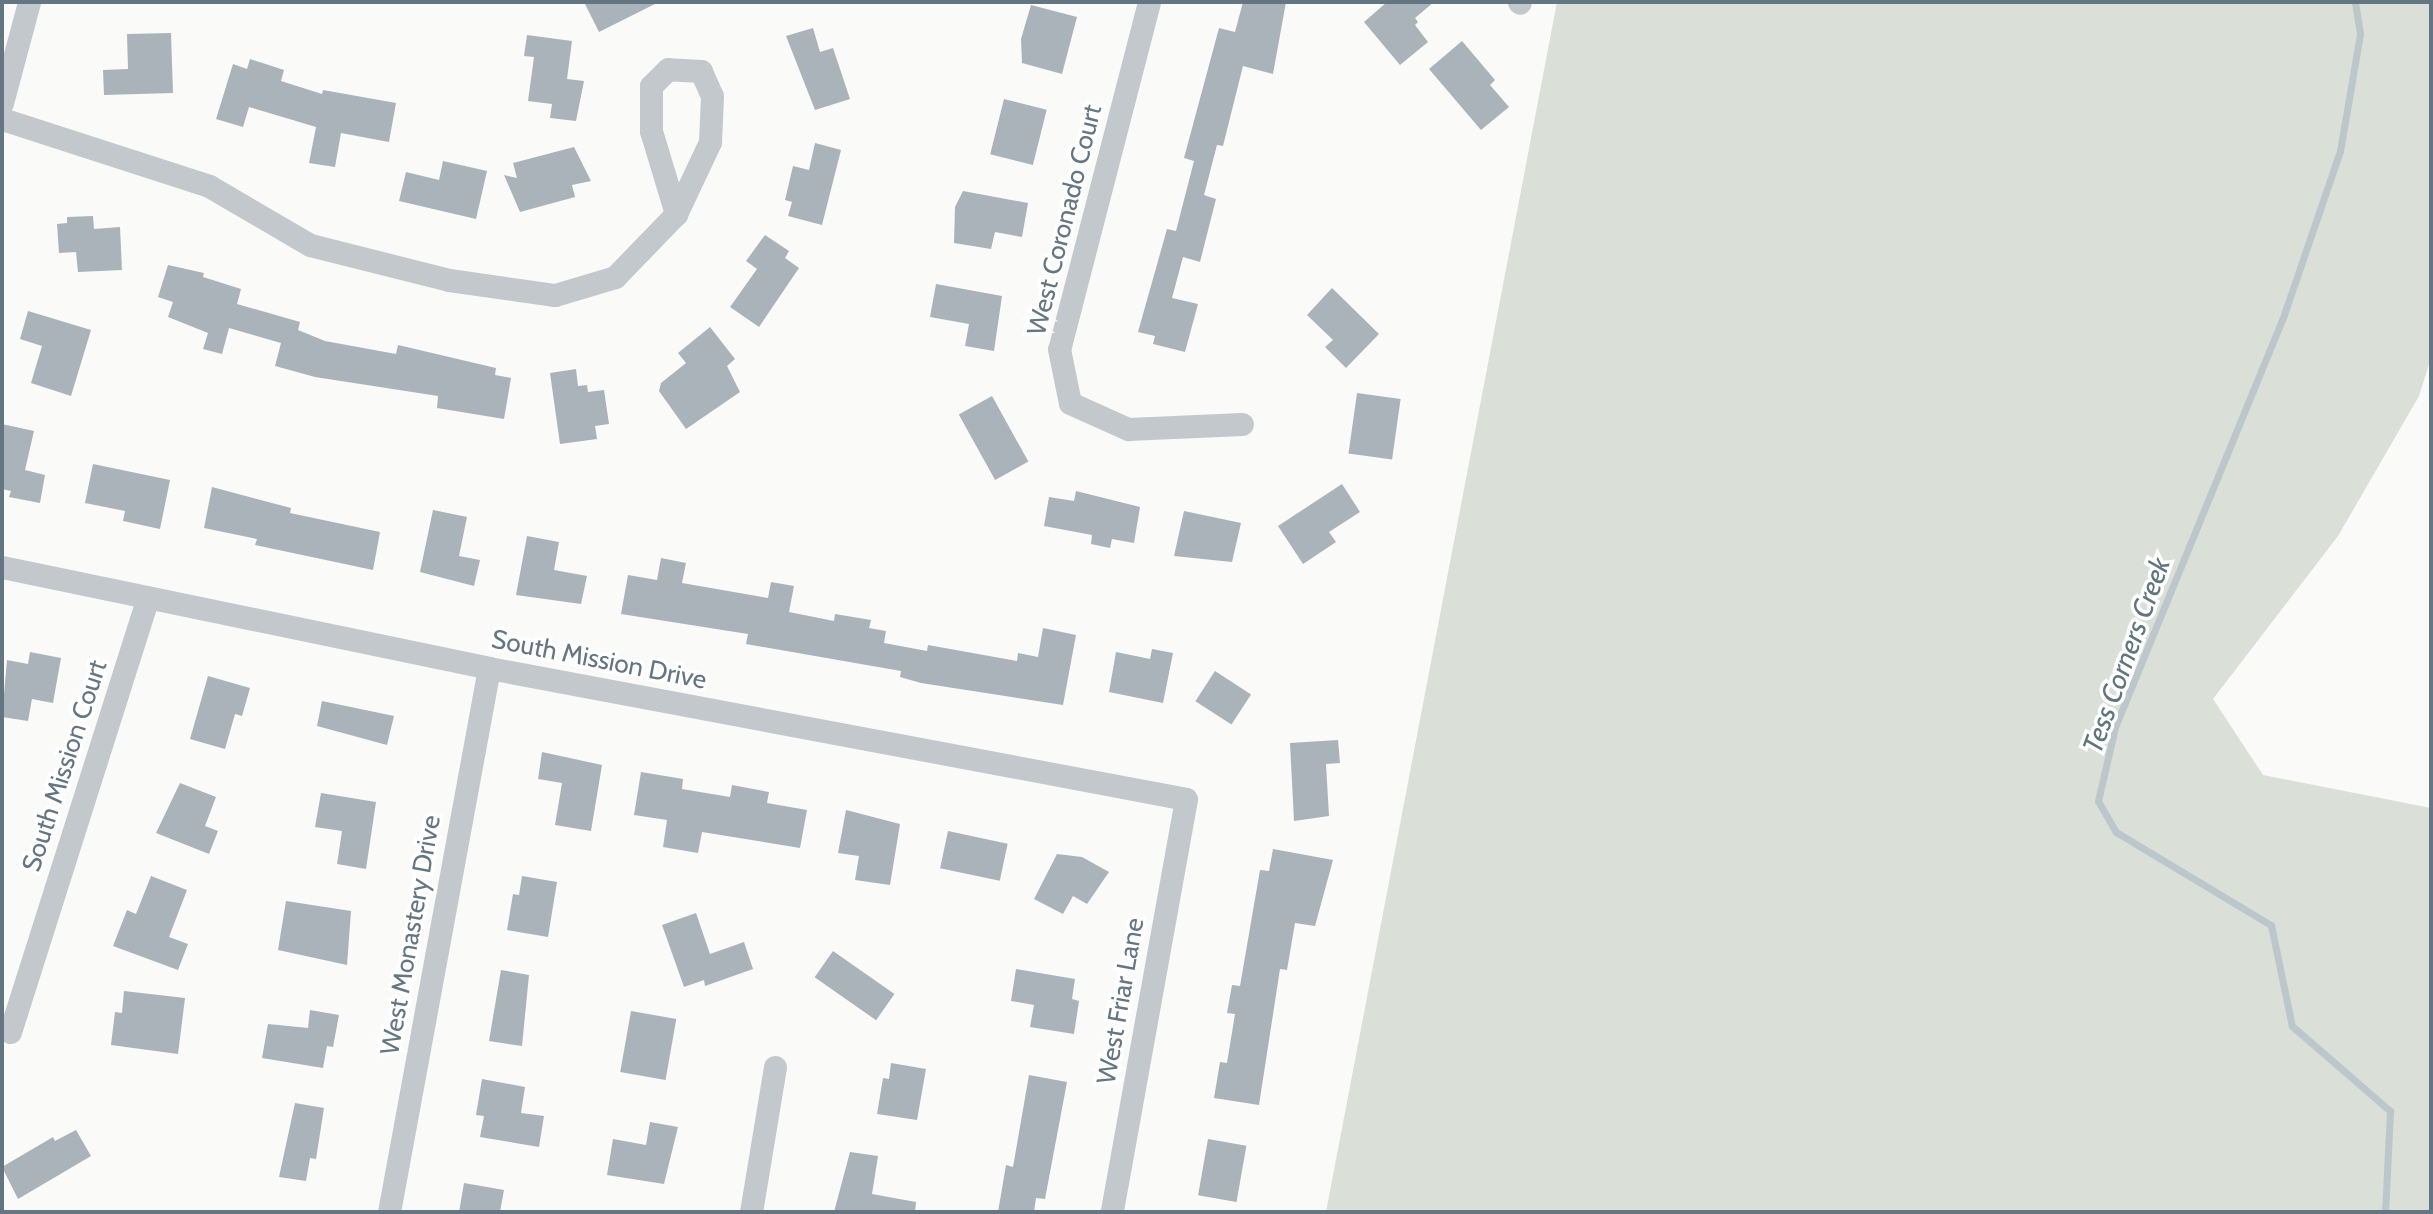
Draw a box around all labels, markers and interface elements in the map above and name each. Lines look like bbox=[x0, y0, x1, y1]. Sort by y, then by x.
street label: West Coronado Court bbox=[1021, 101, 1109, 339]
water label: Tess Corners Creek bbox=[2075, 553, 2177, 757]
street label: South Mission Drive bbox=[489, 624, 709, 696]
street label: South Mission Court bbox=[16, 656, 114, 876]
street label: West Monastery Drive bbox=[375, 813, 447, 1057]
street label: West Friar Lane bbox=[1091, 915, 1151, 1087]

